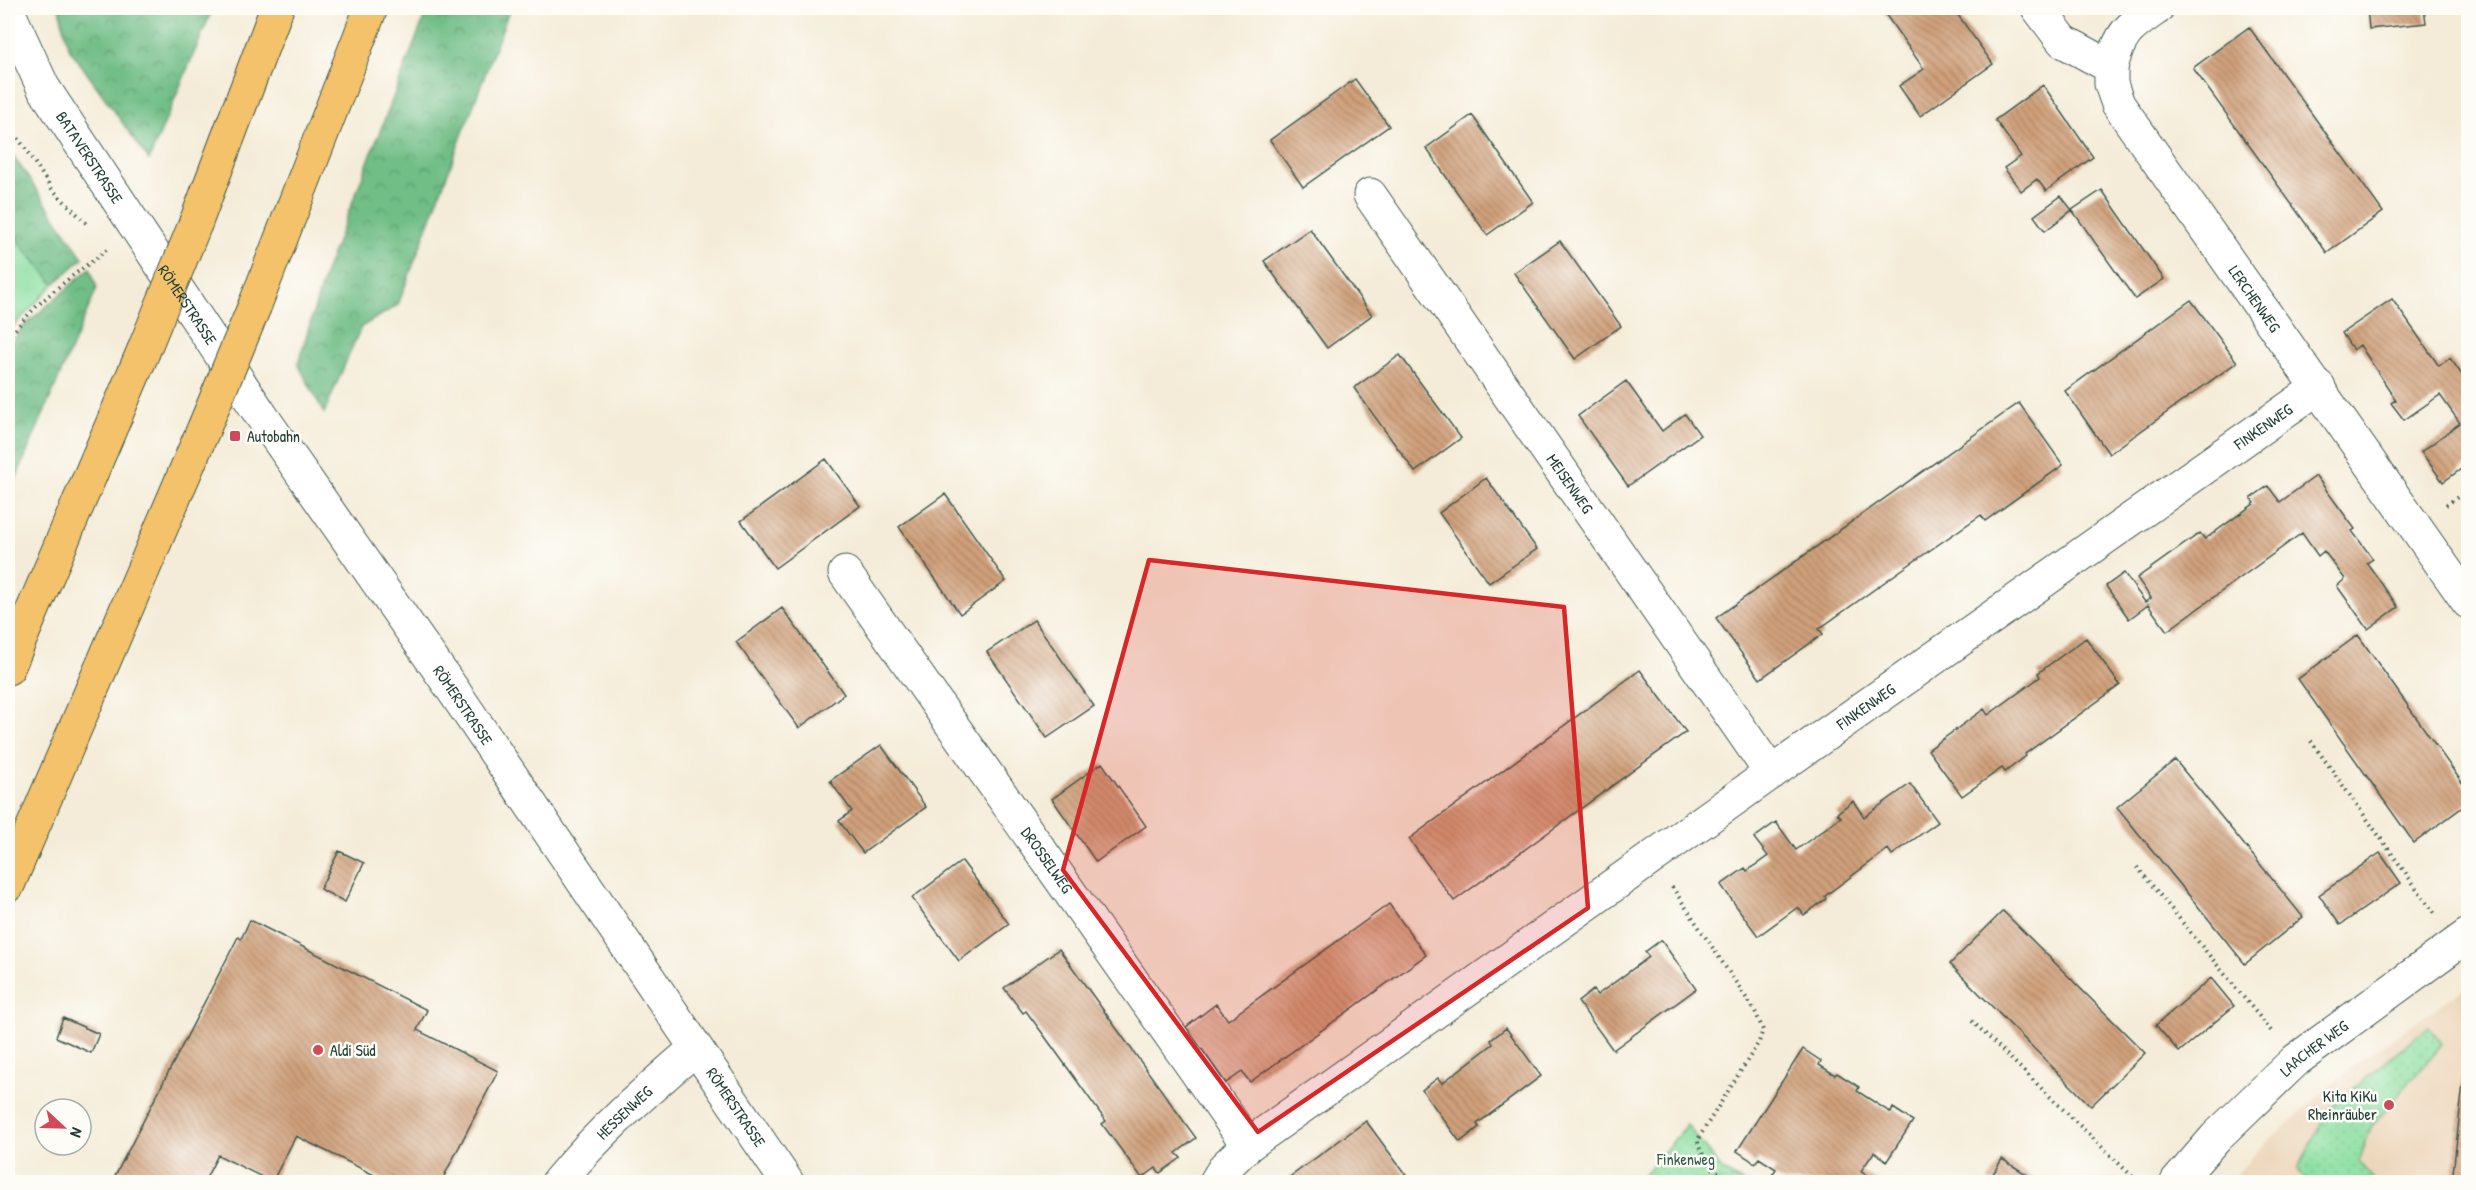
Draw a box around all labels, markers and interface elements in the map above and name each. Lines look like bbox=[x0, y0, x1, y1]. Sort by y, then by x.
street label: BATAVERSTRASSE bbox=[51, 107, 128, 208]
street label: RÖMERSTRASSE bbox=[153, 260, 222, 349]
street label: LERCHENWEG bbox=[2224, 261, 2286, 337]
street label: FINKENWEG bbox=[2229, 398, 2297, 455]
place label: Autobahn bbox=[247, 425, 300, 447]
marker: Autobahn bbox=[228, 429, 242, 443]
street label: MEISENWEG bbox=[1542, 449, 1599, 518]
street label: RÖMERSTRASSE bbox=[428, 661, 498, 749]
street label: FINKENWEG bbox=[1831, 678, 1900, 735]
street label: DROSSELWEG bbox=[1016, 822, 1078, 898]
street label: LAACHER WEG bbox=[2275, 1015, 2353, 1081]
place label: Aldi Süd bbox=[330, 1039, 376, 1061]
marker: Aldi Süd bbox=[311, 1043, 325, 1057]
street label: RÖMERSTRASSE bbox=[701, 1063, 771, 1151]
street label: HESSENWEG bbox=[591, 1080, 657, 1144]
place label: Kita KiKu Rheinräuber bbox=[2308, 1085, 2378, 1125]
north arrow bbox=[33, 1097, 93, 1157]
marker: Kita KiKu Rheinräuber bbox=[2382, 1098, 2396, 1112]
text: N bbox=[65, 1125, 89, 1141]
park label: Finkenweg bbox=[1656, 1148, 1715, 1170]

